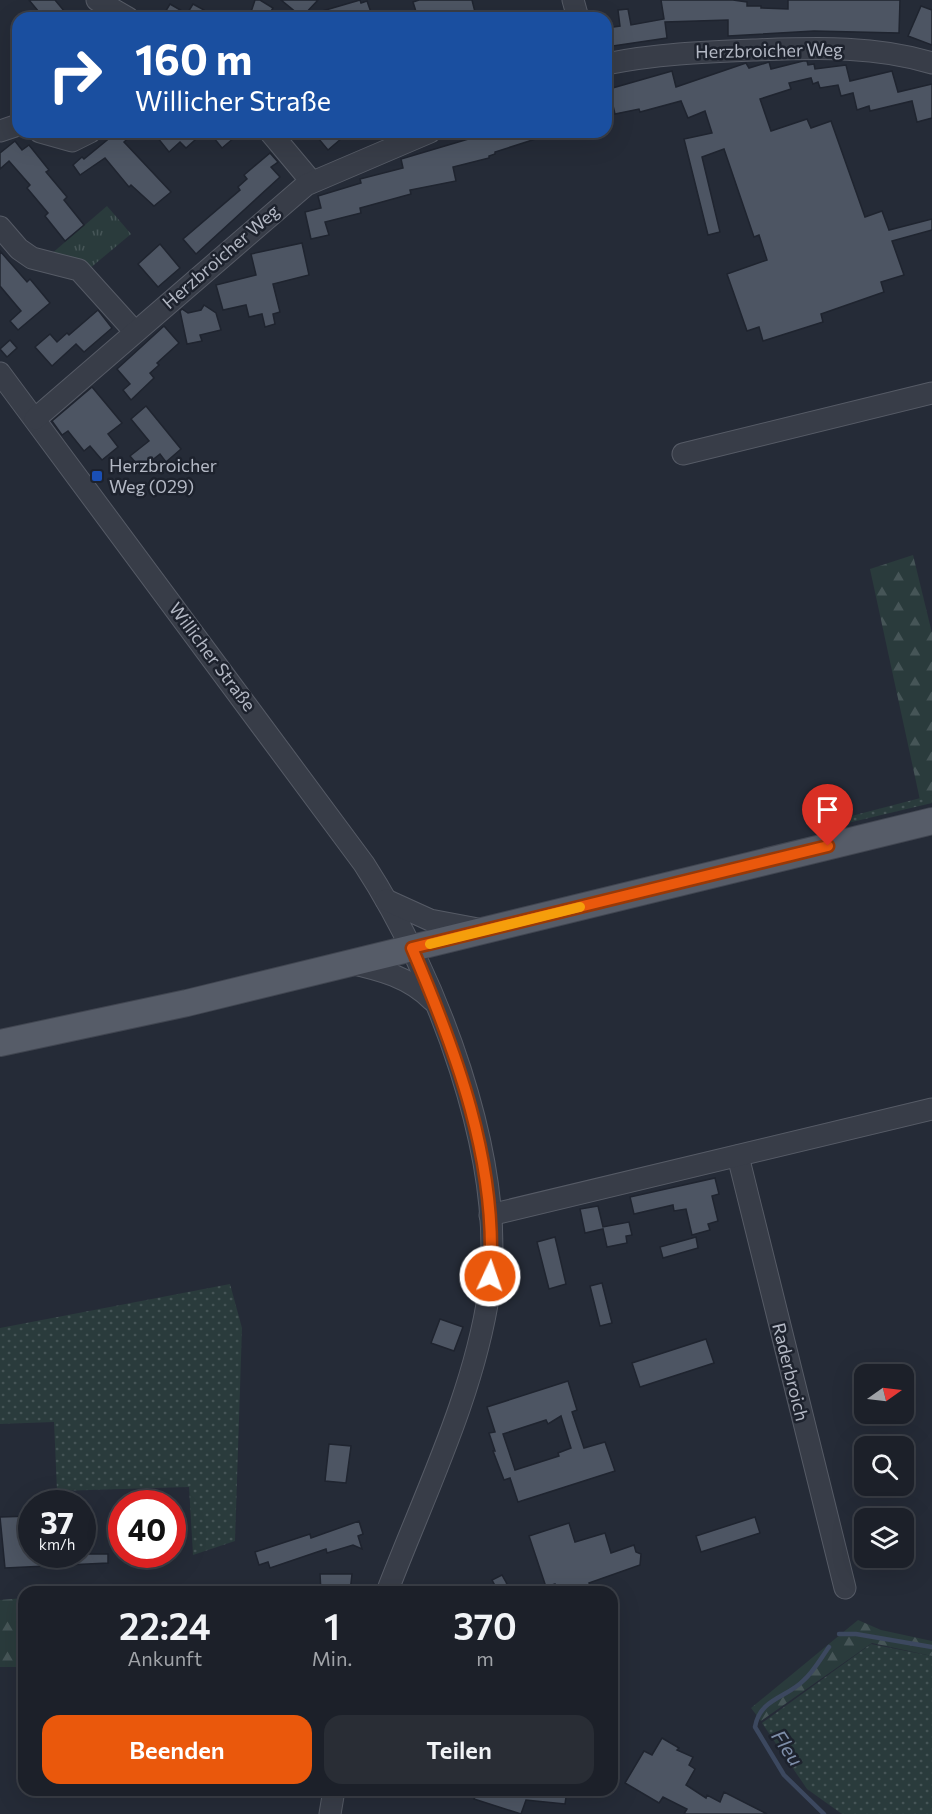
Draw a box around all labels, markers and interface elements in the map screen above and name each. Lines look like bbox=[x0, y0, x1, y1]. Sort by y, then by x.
text: 160 m bbox=[135, 32, 253, 84]
icon: right bbox=[36, 36, 114, 114]
street label: Herzbroicher Weg bbox=[695, 38, 843, 62]
text: Willicher Straße bbox=[135, 84, 331, 117]
street label: Herzbroicher Weg bbox=[157, 199, 283, 313]
place label: Herzbroicher Weg (029) bbox=[109, 454, 217, 497]
marker: Herzbroicher Weg (029) bbox=[90, 469, 104, 483]
street label: Willicher Straße bbox=[165, 598, 261, 715]
pin bbox=[802, 784, 853, 846]
icon: arrive bbox=[811, 793, 844, 826]
position arrow bbox=[458, 1244, 522, 1308]
street label: Raderbroich bbox=[768, 1320, 814, 1423]
north arrow bbox=[854, 1364, 914, 1424]
map controls bbox=[854, 1364, 914, 1568]
button: search bbox=[854, 1436, 914, 1496]
speed limit sign: 40 bbox=[108, 1490, 186, 1568]
text: 37 bbox=[40, 1503, 74, 1540]
button: layers bbox=[854, 1508, 914, 1568]
text: km/h bbox=[39, 1535, 75, 1553]
text: 22:24 bbox=[119, 1603, 211, 1647]
text: 1 bbox=[324, 1603, 340, 1647]
text: 370 bbox=[453, 1603, 517, 1647]
text: Ankunft bbox=[127, 1646, 202, 1670]
text: Min. bbox=[312, 1646, 352, 1670]
text: m bbox=[476, 1646, 494, 1670]
button: Beenden bbox=[42, 1715, 312, 1784]
button: Teilen bbox=[324, 1715, 594, 1784]
water label: Fleu bbox=[767, 1725, 808, 1770]

